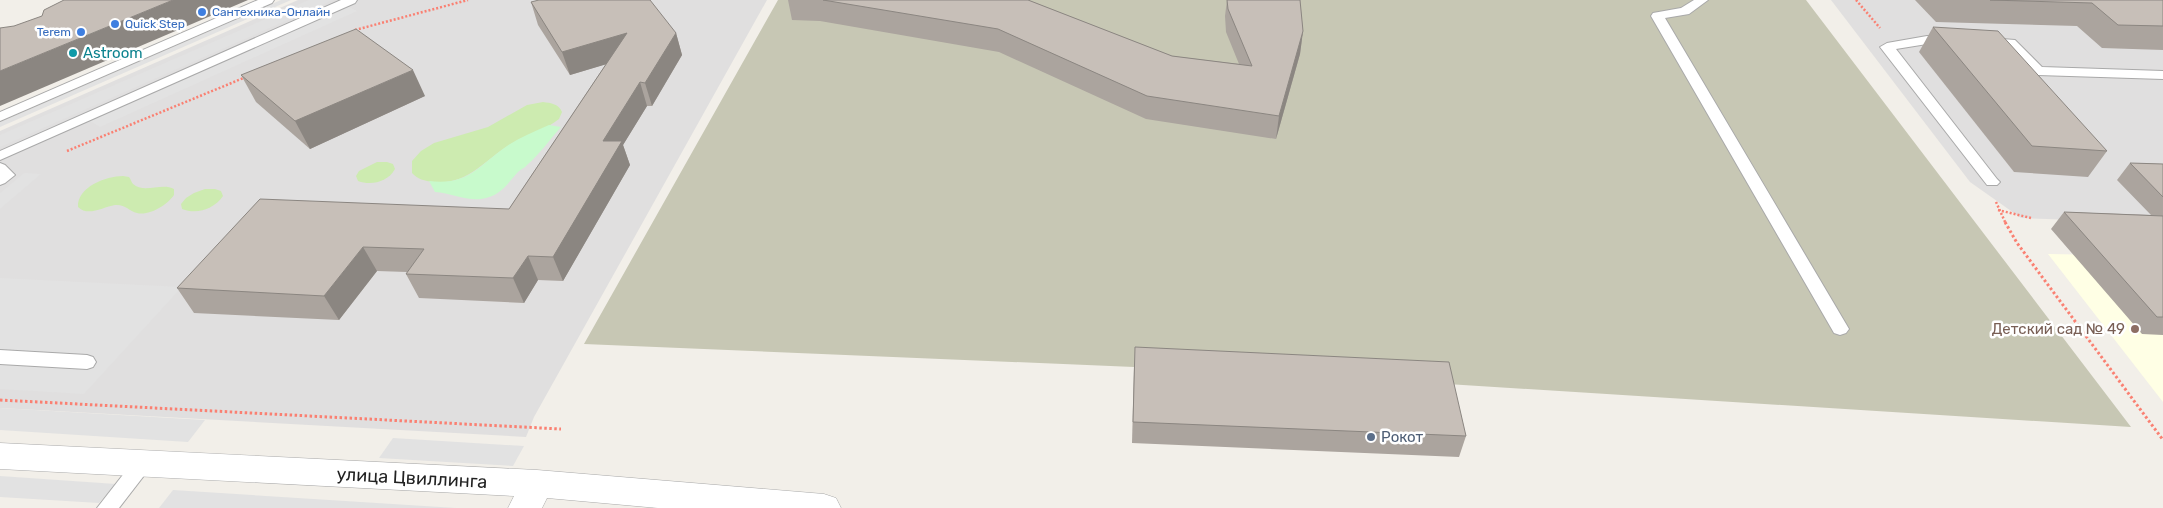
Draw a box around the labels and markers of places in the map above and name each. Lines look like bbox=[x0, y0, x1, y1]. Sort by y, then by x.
place label: Сантехника-Онлайн bbox=[212, 5, 330, 19]
marker: Сантехника-Онлайн bbox=[196, 6, 208, 18]
place label: Quick Step bbox=[125, 17, 185, 31]
marker: Quick Step bbox=[109, 18, 121, 30]
place label: Terem bbox=[37, 25, 71, 39]
marker: Terem bbox=[75, 26, 87, 38]
place label: Astroom bbox=[83, 44, 143, 62]
marker: Astroom bbox=[67, 47, 79, 59]
place label: Детский сад № 49 bbox=[1992, 320, 2125, 338]
marker: Детский сад № 49 bbox=[2129, 323, 2141, 335]
place label: Рокот bbox=[1381, 428, 1424, 446]
marker: Рокот bbox=[1365, 431, 1377, 443]

